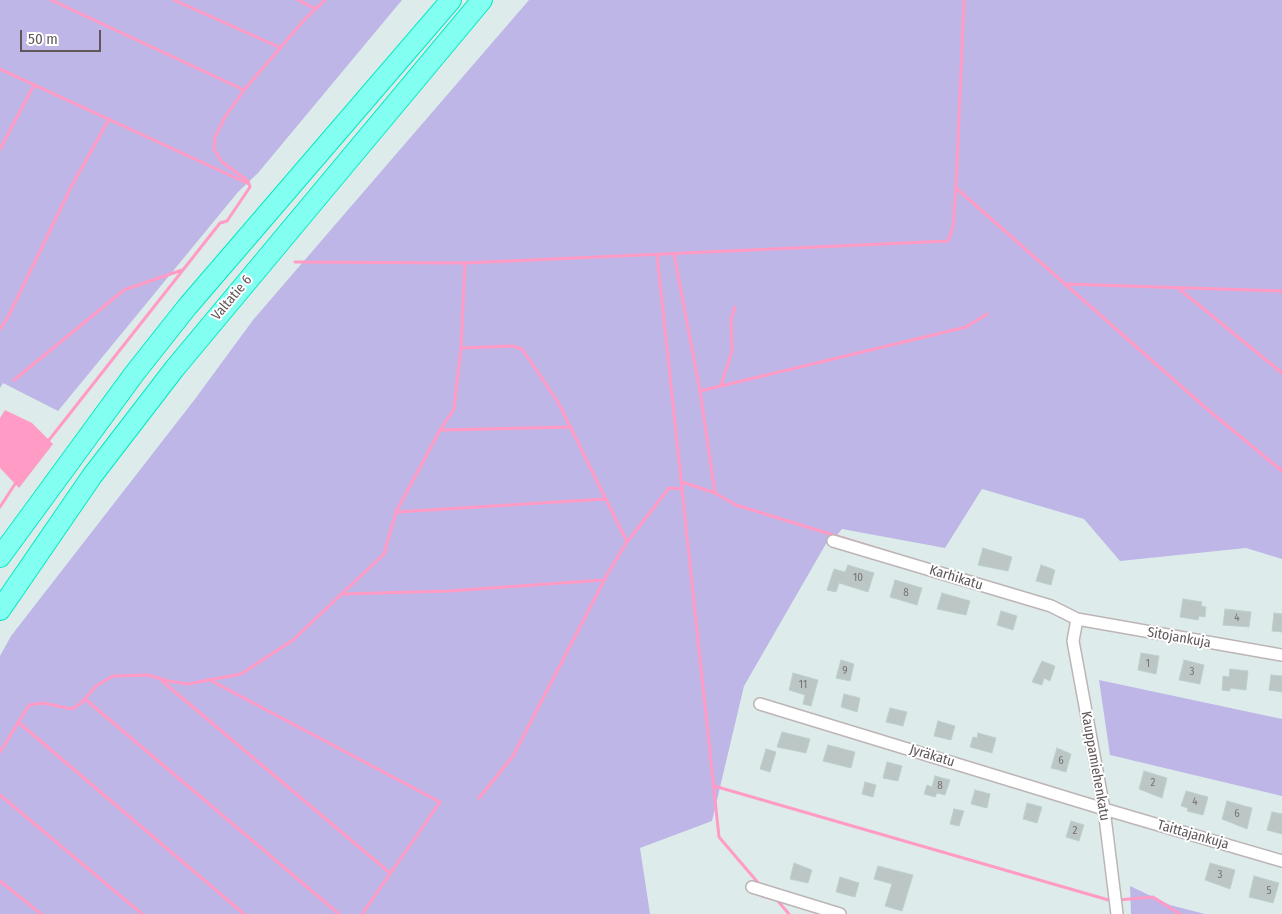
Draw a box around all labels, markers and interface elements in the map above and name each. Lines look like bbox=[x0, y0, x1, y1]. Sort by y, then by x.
scale bar bbox=[22, 20, 104, 52]
text: 50 m bbox=[28, 30, 58, 48]
street label: Valtatie 6 bbox=[208, 272, 256, 324]
street label: Karhikatu bbox=[927, 562, 985, 594]
house number: 10 bbox=[853, 571, 863, 585]
house number: 8 bbox=[903, 586, 909, 600]
house number: 4 bbox=[1234, 611, 1240, 625]
street label: Sitojankuja bbox=[1146, 624, 1212, 652]
house number: 1 bbox=[1146, 657, 1150, 671]
house number: 9 bbox=[842, 664, 848, 678]
house number: 3 bbox=[1190, 665, 1194, 679]
house number: 11 bbox=[799, 678, 807, 692]
street label: Kauppamiehenkatu bbox=[1077, 710, 1113, 822]
street label: Jyräkatu bbox=[907, 741, 957, 771]
house number: 6 bbox=[1058, 754, 1064, 768]
house number: 2 bbox=[1151, 776, 1155, 790]
house number: 8 bbox=[937, 779, 943, 793]
house number: 4 bbox=[1192, 795, 1198, 809]
house number: 6 bbox=[1234, 807, 1240, 821]
street label: Taittajankuja bbox=[1155, 817, 1231, 853]
house number: 2 bbox=[1073, 824, 1077, 838]
house number: 3 bbox=[1218, 868, 1222, 882]
house number: 5 bbox=[1266, 884, 1272, 898]

